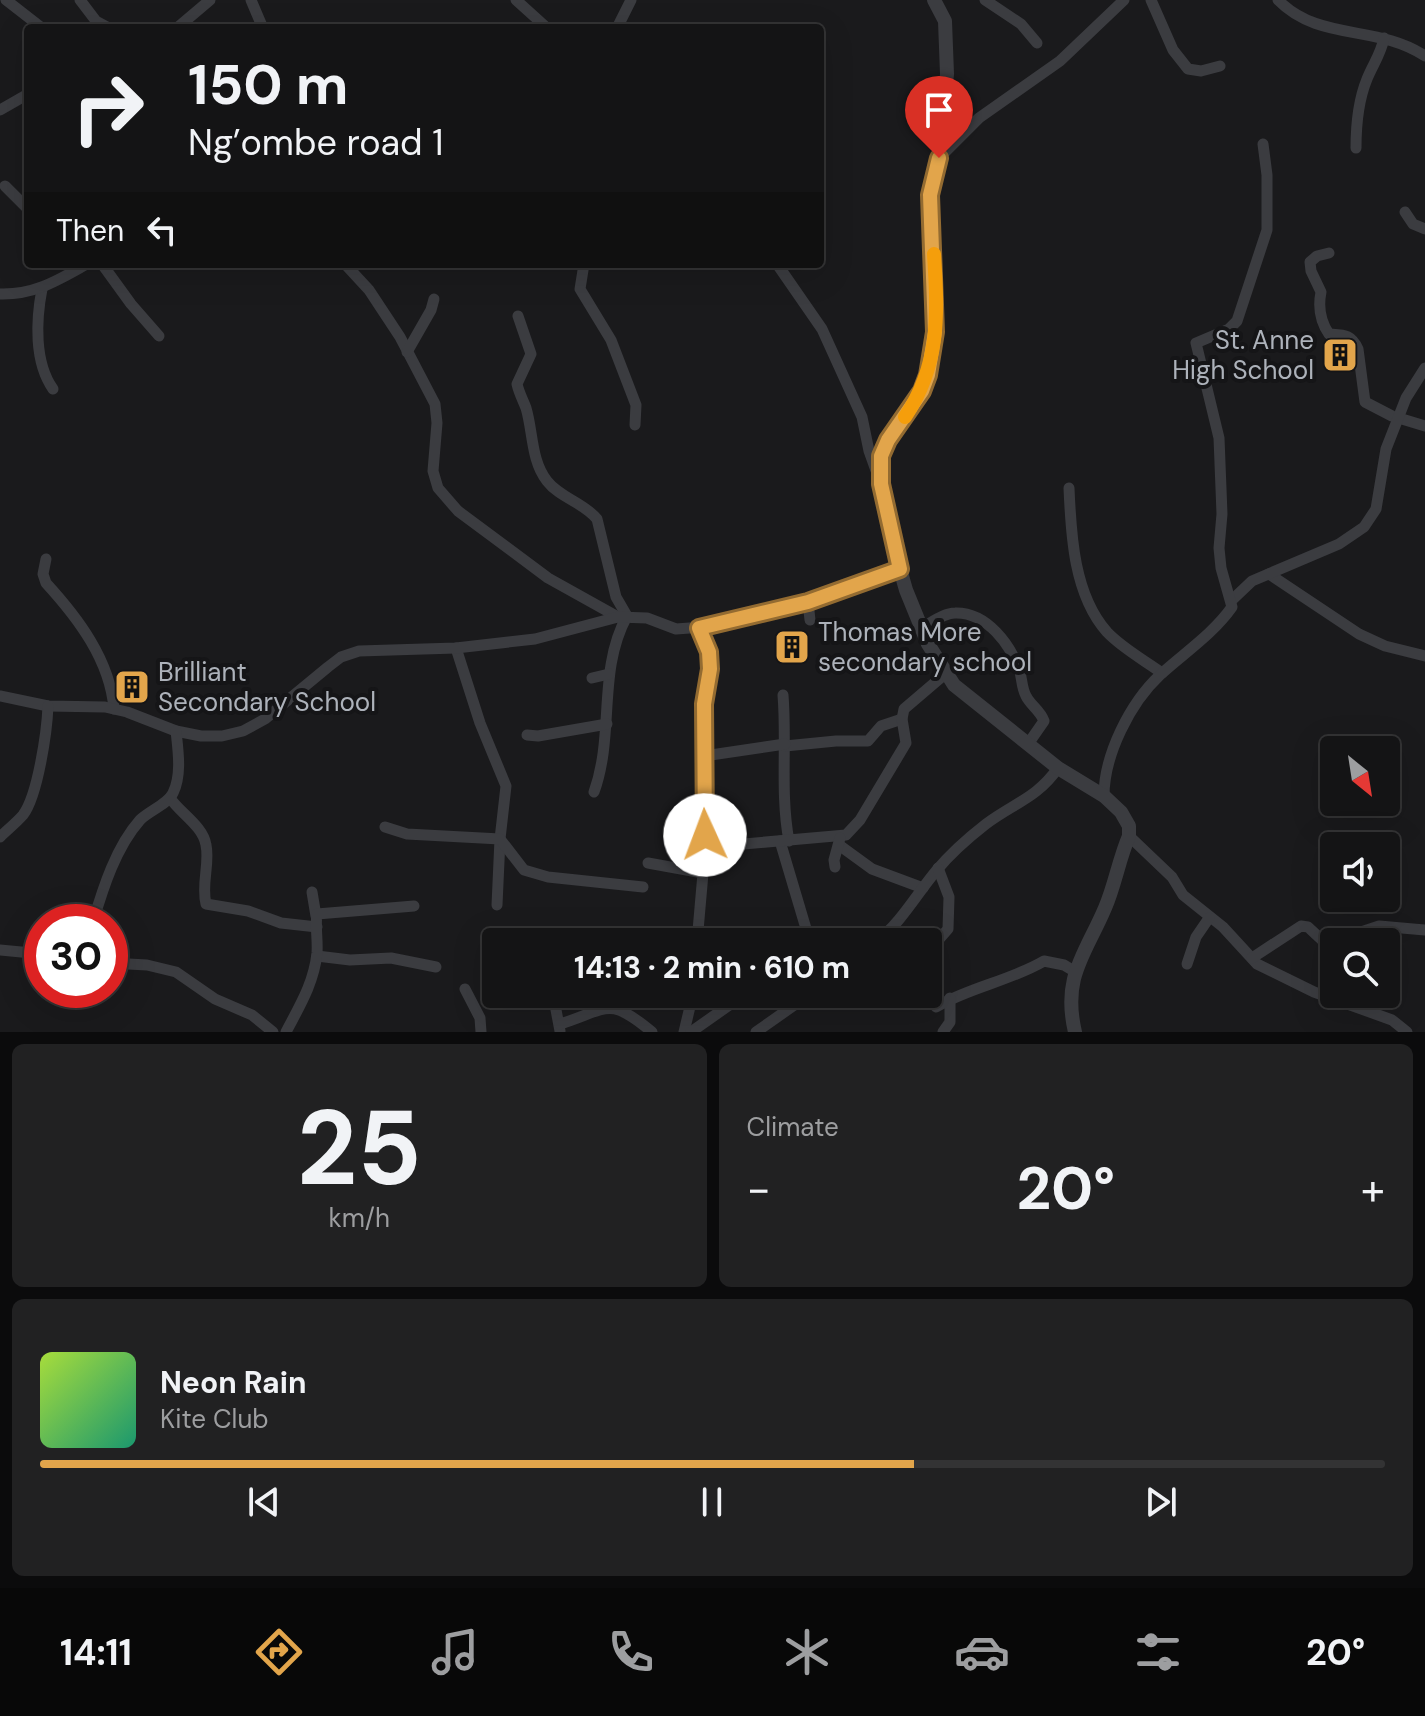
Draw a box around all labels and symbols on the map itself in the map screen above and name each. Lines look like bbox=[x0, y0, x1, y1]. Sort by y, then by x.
pin bbox=[905, 76, 973, 158]
place label: St. Anne High School bbox=[1172, 323, 1314, 387]
building icon: St. Anne High School bbox=[1321, 336, 1359, 374]
place label: Thomas More secondary school bbox=[818, 615, 1032, 679]
building icon: Thomas More secondary school bbox=[773, 628, 811, 666]
place label: Brilliant Secondary School bbox=[158, 655, 376, 719]
building icon: Brilliant Secondary School bbox=[113, 668, 151, 706]
north arrow bbox=[1320, 736, 1400, 816]
position arrow bbox=[663, 793, 747, 877]
speed limit sign: 30 bbox=[24, 904, 128, 1008]

